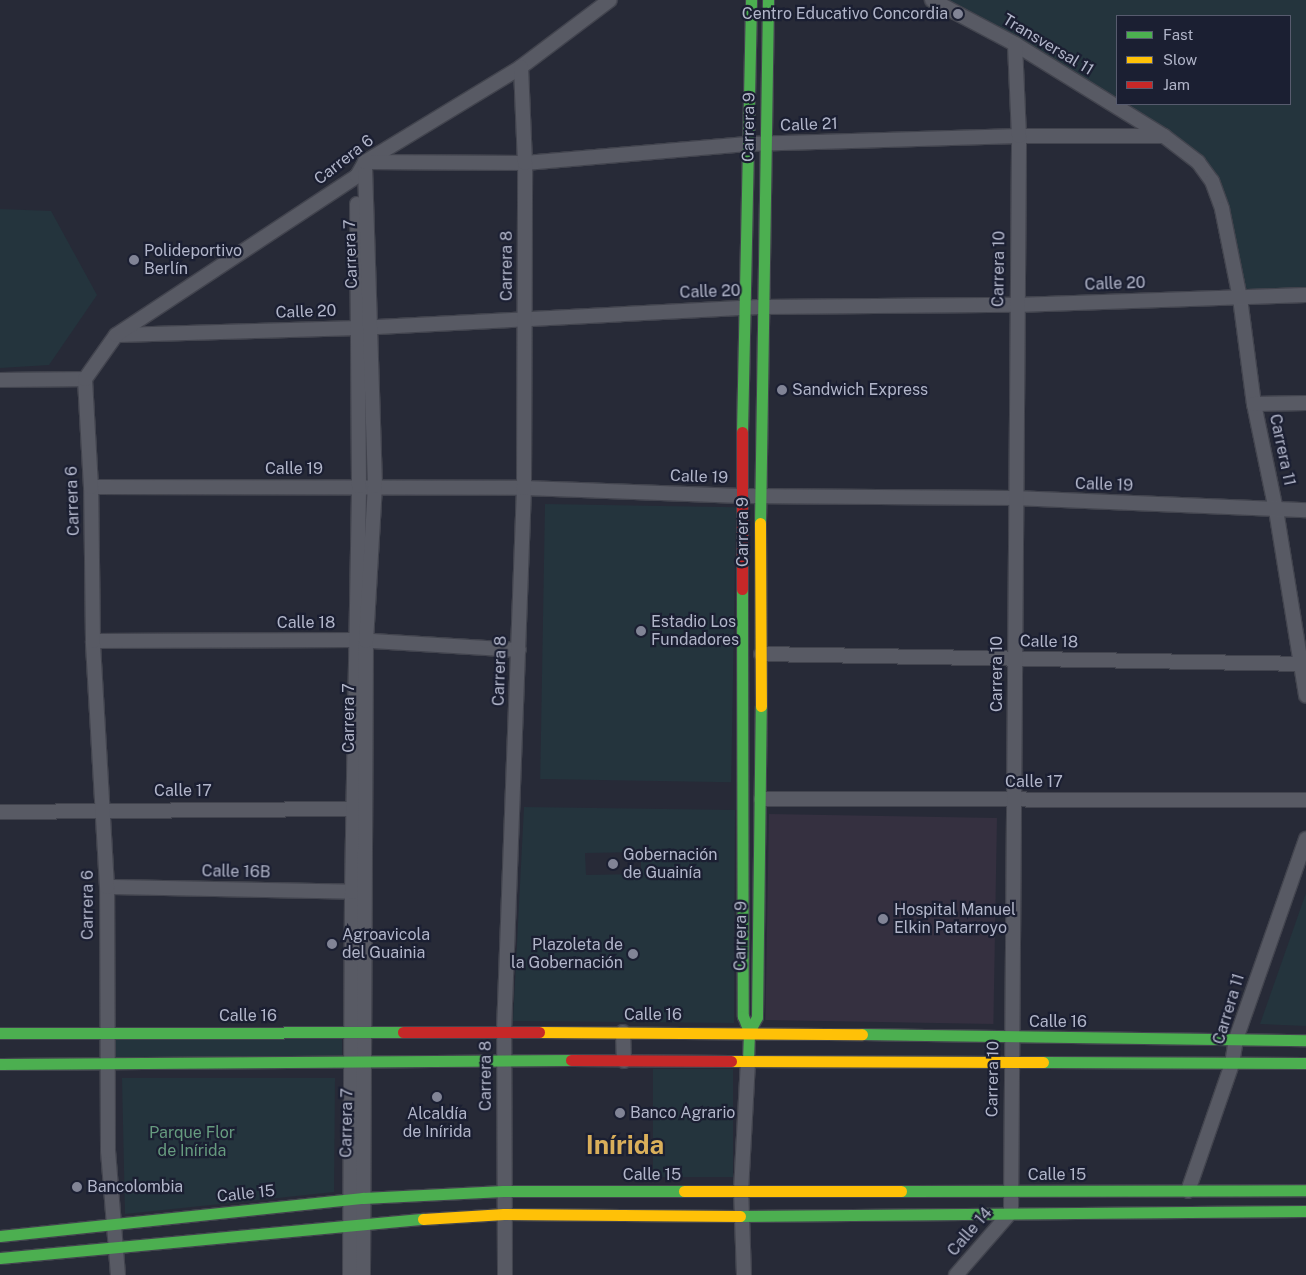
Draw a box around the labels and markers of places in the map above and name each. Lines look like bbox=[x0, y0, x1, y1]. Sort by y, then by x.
place label: Centro Educativo Concordia bbox=[741, 4, 948, 24]
marker: Centro Educativo Concordia bbox=[952, 8, 964, 20]
place label: Polideportivo Berlín bbox=[144, 241, 242, 279]
marker: Polideportivo Berlín bbox=[128, 254, 140, 266]
place label: Sandwich Express bbox=[792, 380, 928, 400]
marker: Sandwich Express bbox=[776, 384, 788, 396]
place label: Estadio Los Fundadores bbox=[651, 612, 739, 650]
marker: Estadio Los Fundadores bbox=[635, 625, 647, 637]
place label: Gobernación de Guainía bbox=[623, 845, 718, 883]
marker: Gobernación de Guainía bbox=[607, 858, 619, 870]
place label: Hospital Manuel Elkin Patarroyo bbox=[894, 900, 1016, 938]
marker: Hospital Manuel Elkin Patarroyo bbox=[876, 912, 890, 926]
place label: Agroavicola del Guainia bbox=[342, 925, 430, 963]
place label: Plazoleta de la Gobernación bbox=[511, 935, 623, 973]
marker: Agroavicola del Guainia bbox=[326, 938, 338, 950]
marker: Plazoleta de la Gobernación bbox=[627, 948, 639, 960]
marker: Alcaldía de Inírida bbox=[431, 1091, 443, 1103]
place label: Banco Agrario bbox=[630, 1103, 736, 1123]
place label: Alcaldía de Inírida bbox=[403, 1104, 471, 1142]
marker: Banco Agrario bbox=[614, 1107, 626, 1119]
place label: Bancolombia bbox=[87, 1177, 183, 1197]
marker: Bancolombia bbox=[71, 1181, 83, 1193]

